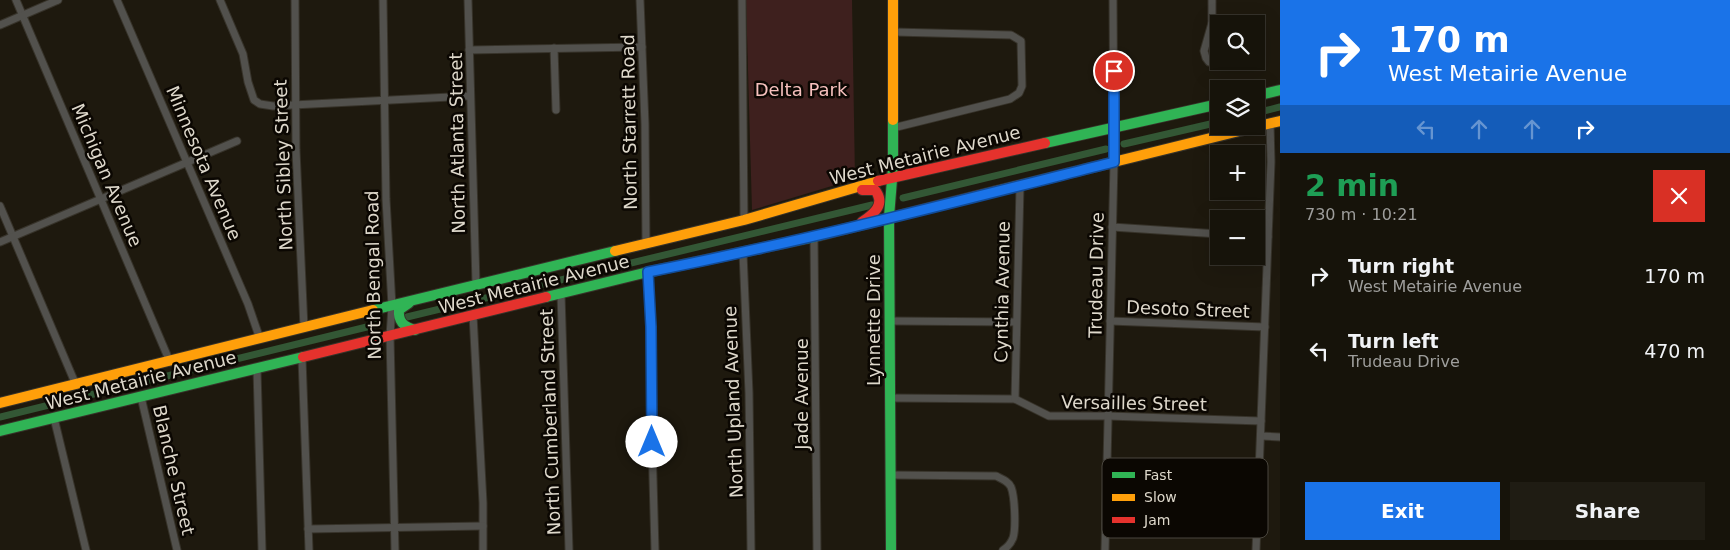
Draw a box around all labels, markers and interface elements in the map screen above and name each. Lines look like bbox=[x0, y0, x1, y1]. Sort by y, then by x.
map controls bbox=[1210, 15, 1265, 265]
button: search bbox=[1210, 15, 1265, 70]
icon: right bbox=[1305, 20, 1370, 85]
text: 170 m bbox=[1388, 20, 1510, 60]
street label: North Starrett Road bbox=[617, 34, 641, 210]
pin bbox=[1093, 50, 1135, 92]
street label: North Atlanta Street bbox=[445, 52, 469, 234]
icon: arrive bbox=[1100, 57, 1128, 85]
text: West Metairie Avenue bbox=[1388, 61, 1627, 86]
street label: North Sibley Street bbox=[270, 79, 296, 251]
park label: Delta Park bbox=[755, 79, 848, 100]
button: layers bbox=[1210, 80, 1265, 135]
street label: Minnesota Avenue bbox=[162, 83, 246, 243]
street label: Michigan Avenue bbox=[67, 100, 147, 250]
icon: left bbox=[1412, 115, 1440, 143]
icon: ahead bbox=[1465, 115, 1493, 143]
icon: ahead bbox=[1518, 115, 1546, 143]
icon: right bbox=[1571, 115, 1599, 143]
street label: West Metairie Avenue bbox=[827, 121, 1023, 189]
button: + bbox=[1210, 145, 1265, 200]
text: 2 min bbox=[1305, 168, 1399, 203]
button: close bbox=[1653, 170, 1705, 222]
street label: North Bengal Road bbox=[361, 190, 385, 360]
text: 730 m · 10:21 bbox=[1305, 205, 1418, 224]
button: − bbox=[1210, 210, 1265, 265]
street label: Trudeau Drive bbox=[1084, 212, 1108, 339]
street label: Cynthia Avenue bbox=[990, 221, 1014, 363]
street label: West Metairie Avenue bbox=[436, 250, 632, 318]
street label: Lynnette Drive bbox=[863, 254, 884, 386]
text: Turn right bbox=[1348, 255, 1454, 277]
icon: right bbox=[1305, 262, 1333, 290]
text: 170 m bbox=[1644, 265, 1705, 287]
text: West Metairie Avenue bbox=[1348, 277, 1522, 296]
street label: Desoto Street bbox=[1126, 296, 1250, 322]
street label: North Upland Avenue bbox=[719, 306, 747, 498]
street label: North Cumberland Street bbox=[536, 308, 564, 536]
text: Turn left bbox=[1348, 330, 1439, 352]
icon: left bbox=[1305, 337, 1333, 365]
street label: Jade Avenue bbox=[791, 338, 812, 451]
text: 470 m bbox=[1644, 340, 1705, 362]
street label: West Metairie Avenue bbox=[43, 346, 239, 414]
text: Trudeau Drive bbox=[1348, 352, 1460, 371]
street label: Versailles Street bbox=[1061, 391, 1207, 415]
street label: Blanche Street bbox=[149, 403, 199, 537]
position arrow bbox=[625, 415, 677, 467]
legend bbox=[1102, 458, 1268, 538]
text: Fast bbox=[1144, 467, 1173, 483]
button: Exit bbox=[1305, 482, 1500, 540]
button: Share bbox=[1510, 482, 1705, 540]
text: Slow bbox=[1144, 489, 1177, 505]
text: Jam bbox=[1143, 512, 1170, 528]

